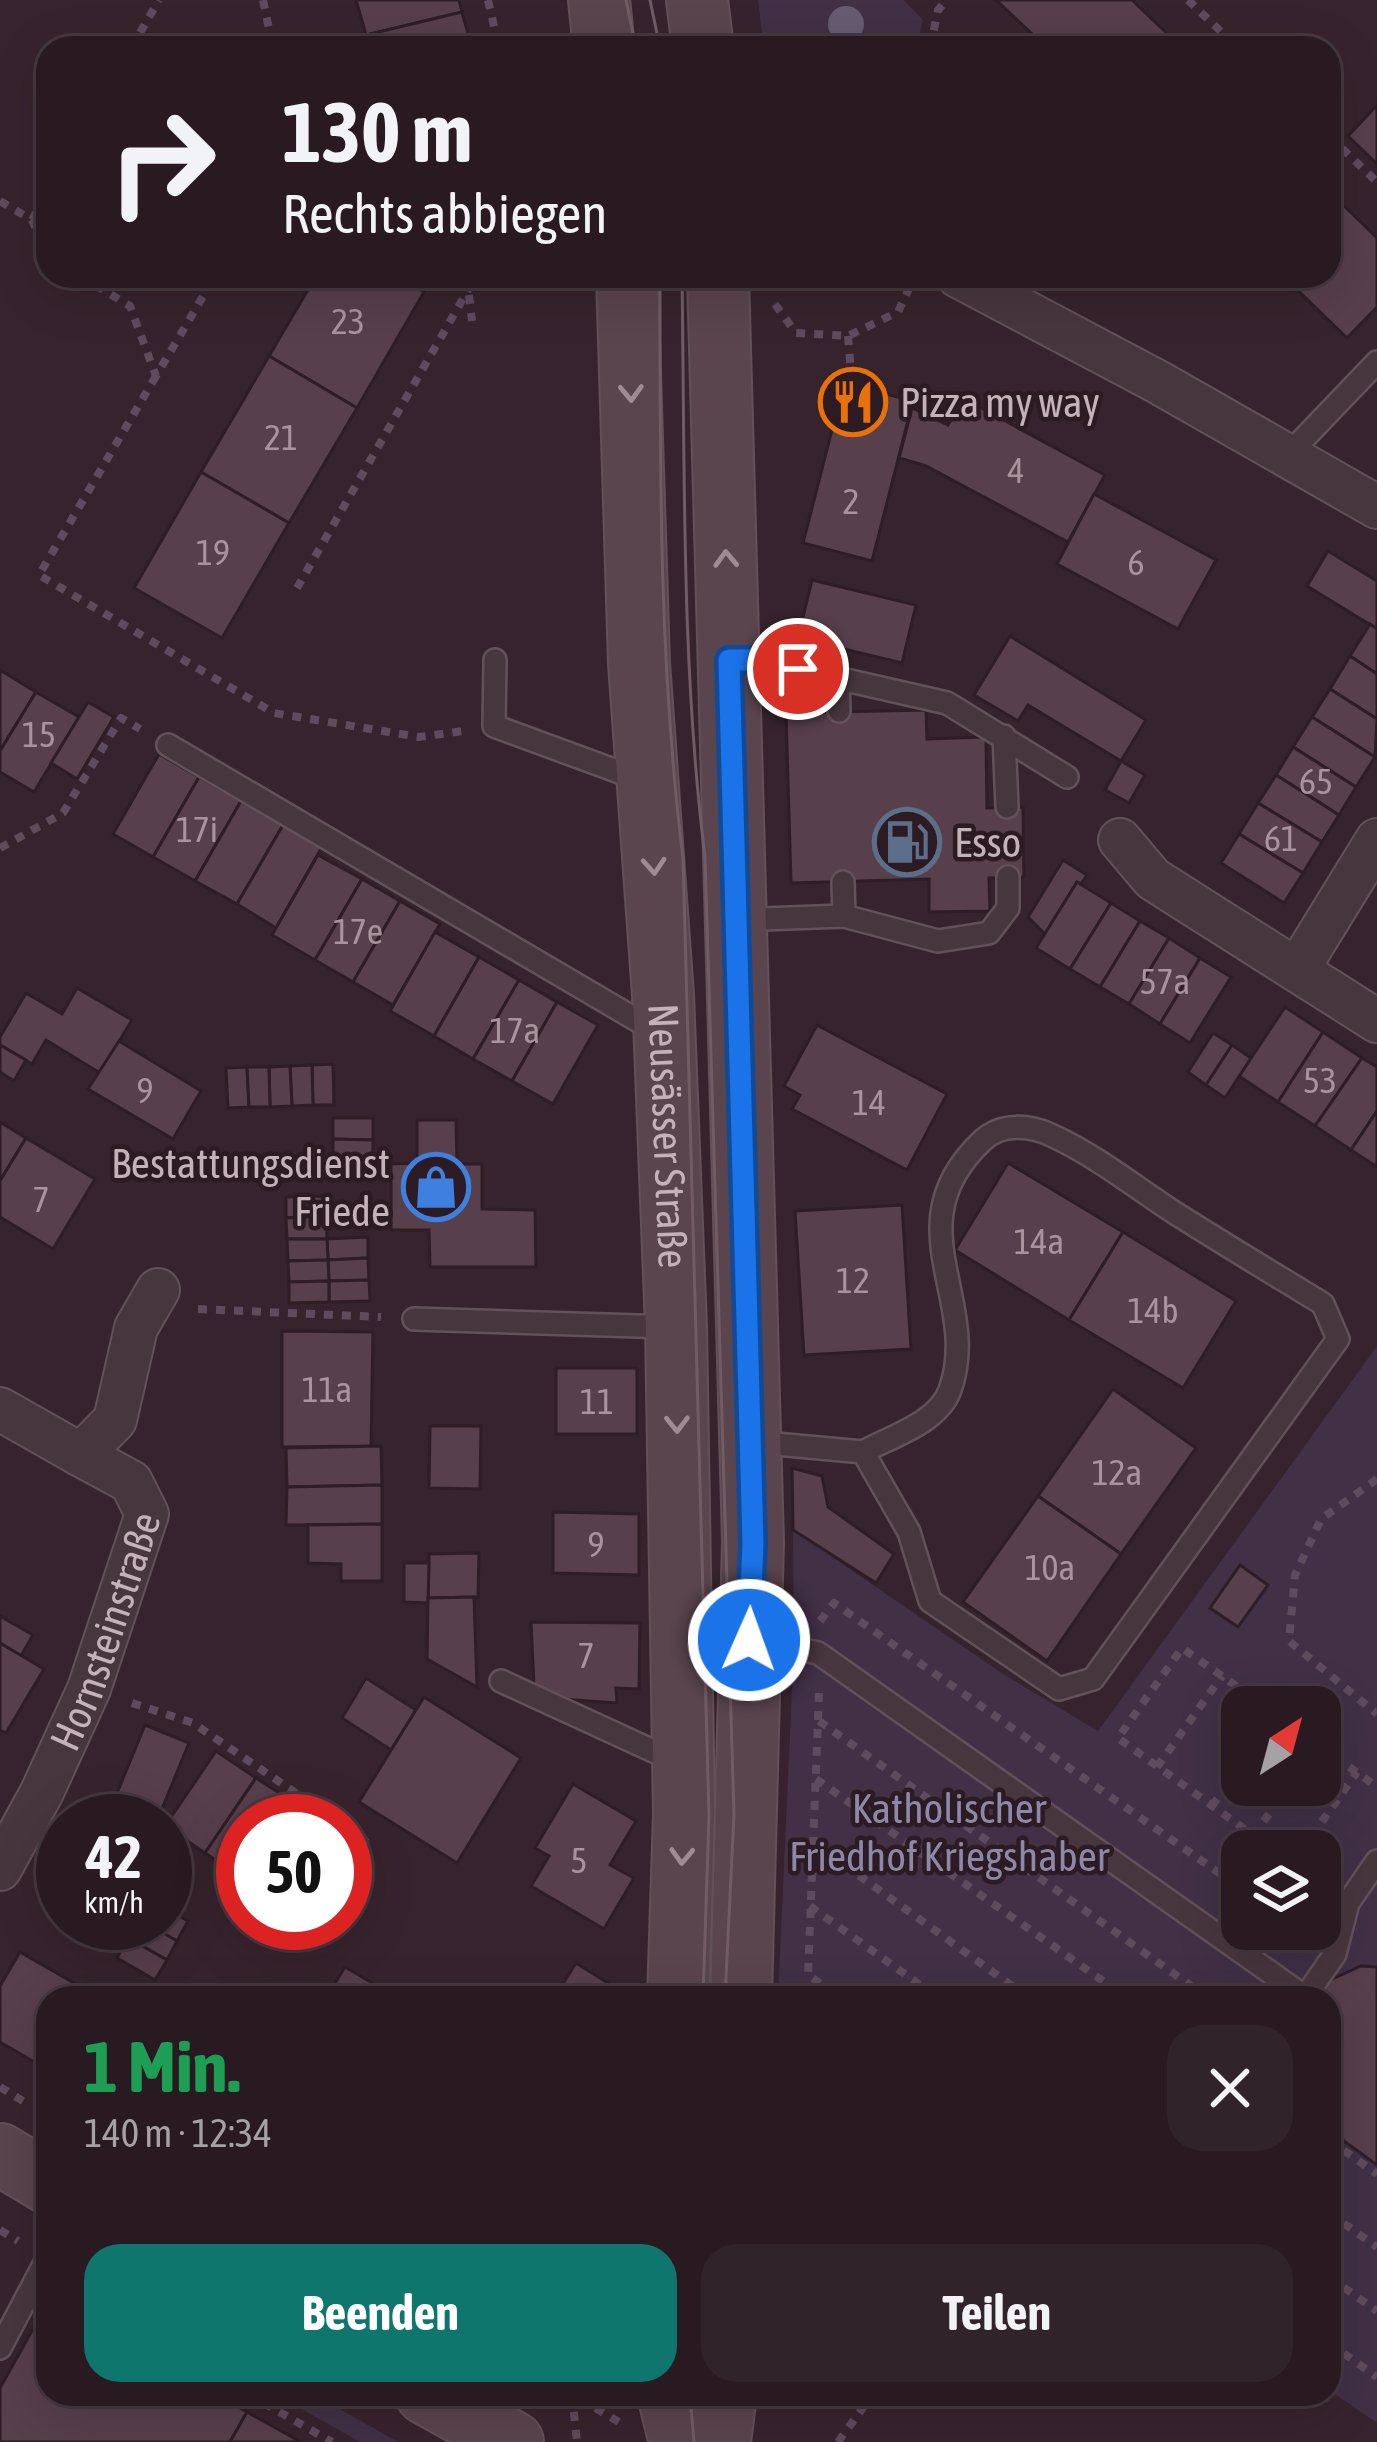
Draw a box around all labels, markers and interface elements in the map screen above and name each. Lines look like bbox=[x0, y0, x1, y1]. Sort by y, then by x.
icon: right bbox=[84, 84, 240, 240]
text: 130 m bbox=[282, 84, 472, 180]
text: Rechts abbiegen bbox=[282, 183, 608, 244]
house number: 23 bbox=[331, 300, 365, 342]
restaurant icon: Pizza my way bbox=[818, 367, 888, 437]
place label: Pizza my way bbox=[900, 378, 1100, 426]
one-way arrow bbox=[617, 384, 643, 403]
house number: 21 bbox=[264, 416, 298, 458]
house number: 4 bbox=[1008, 449, 1024, 491]
house number: 2 bbox=[843, 480, 859, 522]
house number: 19 bbox=[196, 531, 230, 573]
house number: 6 bbox=[1128, 541, 1144, 583]
one-way arrow bbox=[714, 549, 740, 568]
pin bbox=[747, 618, 849, 720]
icon: arrive bbox=[765, 636, 831, 702]
house number: 15 bbox=[22, 713, 56, 755]
house number: 65 bbox=[1299, 760, 1333, 802]
fuel station icon: Esso bbox=[872, 807, 942, 877]
house number: 17i bbox=[176, 808, 218, 850]
house number: 61 bbox=[1264, 817, 1298, 859]
place label: Esso bbox=[954, 818, 1021, 866]
one-way arrow bbox=[641, 857, 667, 876]
house number: 17e bbox=[333, 910, 383, 952]
house number: 57a bbox=[1140, 960, 1190, 1002]
street label: Neusässer Straße bbox=[639, 1002, 698, 1269]
house number: 17a bbox=[490, 1009, 540, 1051]
house number: 53 bbox=[1303, 1059, 1337, 1101]
house number: 9 bbox=[137, 1069, 153, 1111]
house number: 14 bbox=[852, 1081, 886, 1123]
place label: Bestattungsdienst Friede bbox=[111, 1139, 390, 1235]
shop icon: Bestattungsdienst Friede bbox=[401, 1152, 471, 1222]
house number: 7 bbox=[33, 1178, 49, 1220]
house number: 14a bbox=[1014, 1220, 1064, 1262]
house number: 12 bbox=[836, 1259, 870, 1301]
house number: 14b bbox=[1128, 1289, 1178, 1331]
house number: 11a bbox=[302, 1368, 352, 1410]
house number: 11 bbox=[580, 1380, 614, 1422]
one-way arrow bbox=[664, 1415, 690, 1434]
house number: 12a bbox=[1092, 1451, 1142, 1493]
street label: Hornsteinstraße bbox=[40, 1506, 170, 1758]
house number: 9 bbox=[588, 1523, 604, 1565]
house number: 10a bbox=[1025, 1546, 1075, 1588]
position arrow bbox=[686, 1577, 812, 1703]
house number: 7 bbox=[578, 1634, 594, 1676]
north arrow bbox=[1221, 1686, 1341, 1806]
map controls bbox=[1221, 1686, 1341, 1950]
park label: Katholischer Friedhof Kriegshaber bbox=[789, 1784, 1110, 1880]
speed limit sign: 50 bbox=[216, 1794, 372, 1950]
text: 42 bbox=[86, 1822, 142, 1891]
button: layers bbox=[1221, 1830, 1341, 1950]
house number: 5 bbox=[571, 1839, 587, 1881]
one-way arrow bbox=[670, 1847, 696, 1866]
text: km/h bbox=[84, 1885, 144, 1919]
text: 1 Min. bbox=[84, 2025, 240, 2107]
button: close bbox=[1167, 2025, 1293, 2151]
text: 140 m · 12:34 bbox=[84, 2111, 272, 2155]
button: Beenden bbox=[84, 2244, 677, 2382]
button: Teilen bbox=[701, 2244, 1293, 2382]

